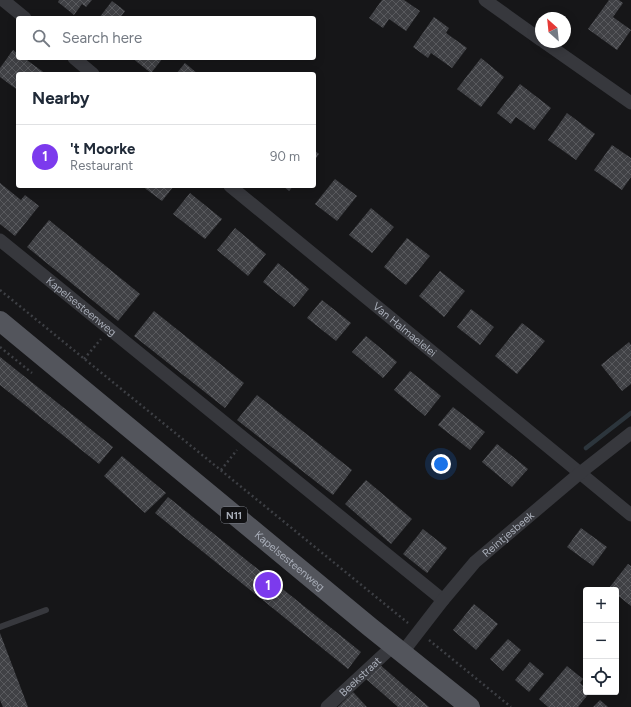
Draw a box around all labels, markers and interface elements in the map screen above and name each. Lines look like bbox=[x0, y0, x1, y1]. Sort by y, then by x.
north arrow bbox=[535, 12, 571, 48]
search box bbox=[16, 16, 316, 60]
icon: search bbox=[30, 27, 52, 49]
text: Search here bbox=[62, 29, 142, 47]
text: Nearby bbox=[32, 88, 90, 108]
text: 't Moorke bbox=[70, 140, 135, 158]
text: 1 bbox=[42, 149, 48, 164]
text: 90 m bbox=[270, 149, 300, 164]
text: Restaurant bbox=[70, 158, 133, 173]
street label: Kapelsesteenweg bbox=[43, 274, 119, 339]
street label: Van Halmaelelei bbox=[370, 300, 439, 360]
your location bbox=[431, 454, 451, 474]
road number: N11 bbox=[221, 507, 247, 523]
street label: Reintjesbeek bbox=[480, 508, 537, 560]
street label: Kapelsesteenweg bbox=[252, 528, 327, 594]
pin: 1 bbox=[255, 570, 281, 600]
map controls bbox=[583, 587, 619, 695]
button: + bbox=[583, 587, 619, 623]
button: − bbox=[583, 623, 619, 659]
street label: Beekstraat bbox=[337, 654, 384, 699]
button: locate bbox=[583, 659, 619, 695]

